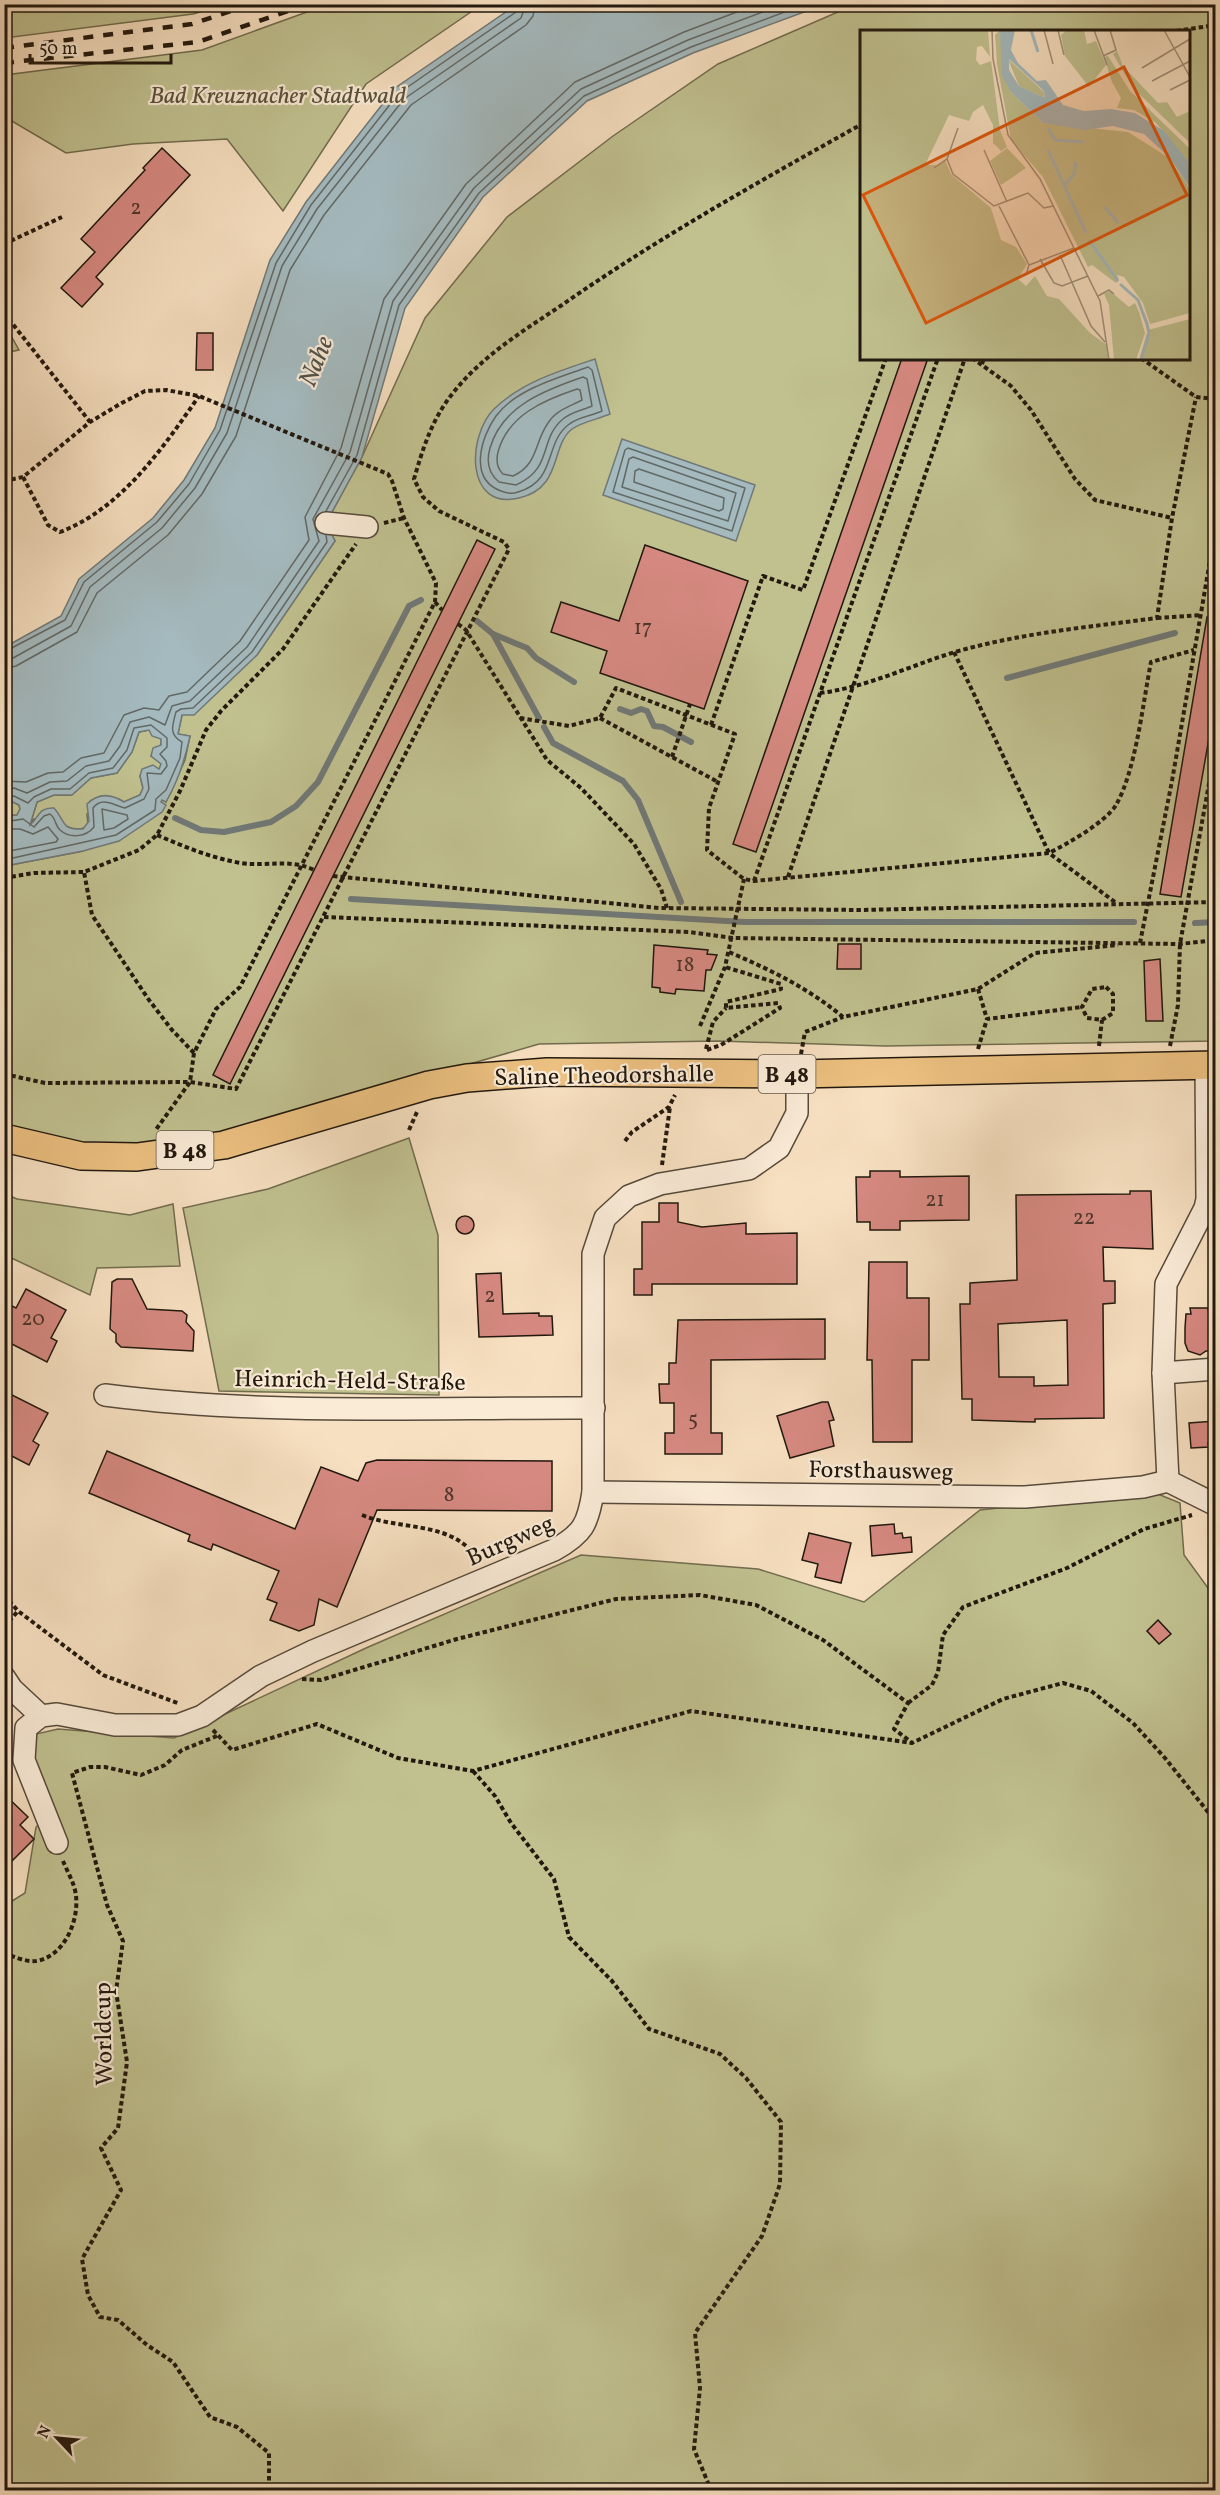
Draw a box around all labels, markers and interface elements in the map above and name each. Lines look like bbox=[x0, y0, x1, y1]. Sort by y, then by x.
scale bar bbox=[30, 27, 171, 65]
inset map bbox=[860, 30, 1190, 360]
text: 50 m bbox=[39, 37, 78, 62]
park label: Bad Kreuznacher Stadtwald bbox=[150, 80, 407, 114]
house number: 2 bbox=[130, 194, 142, 223]
water label: Nahe bbox=[290, 331, 343, 392]
house number: 17 bbox=[634, 614, 652, 643]
house number: 18 bbox=[676, 951, 694, 980]
road number: B 48 bbox=[758, 1055, 816, 1093]
street label: Saline Theodorshalle bbox=[494, 1058, 714, 1096]
road number: B 48 bbox=[156, 1131, 213, 1169]
house number: 21 bbox=[925, 1186, 945, 1215]
house number: 22 bbox=[1073, 1204, 1095, 1233]
house number: 2 bbox=[484, 1282, 496, 1311]
house number: 20 bbox=[21, 1305, 45, 1334]
street label: Heinrich-Held-Straße bbox=[234, 1363, 466, 1401]
house number: 5 bbox=[688, 1405, 698, 1434]
street label: Forsthausweg bbox=[808, 1454, 954, 1490]
house number: 8 bbox=[444, 1481, 454, 1510]
street label: Burgweg bbox=[462, 1507, 560, 1576]
street label: Worldcup bbox=[87, 1982, 123, 2086]
north arrow bbox=[27, 2408, 87, 2468]
text: N bbox=[33, 2422, 58, 2442]

